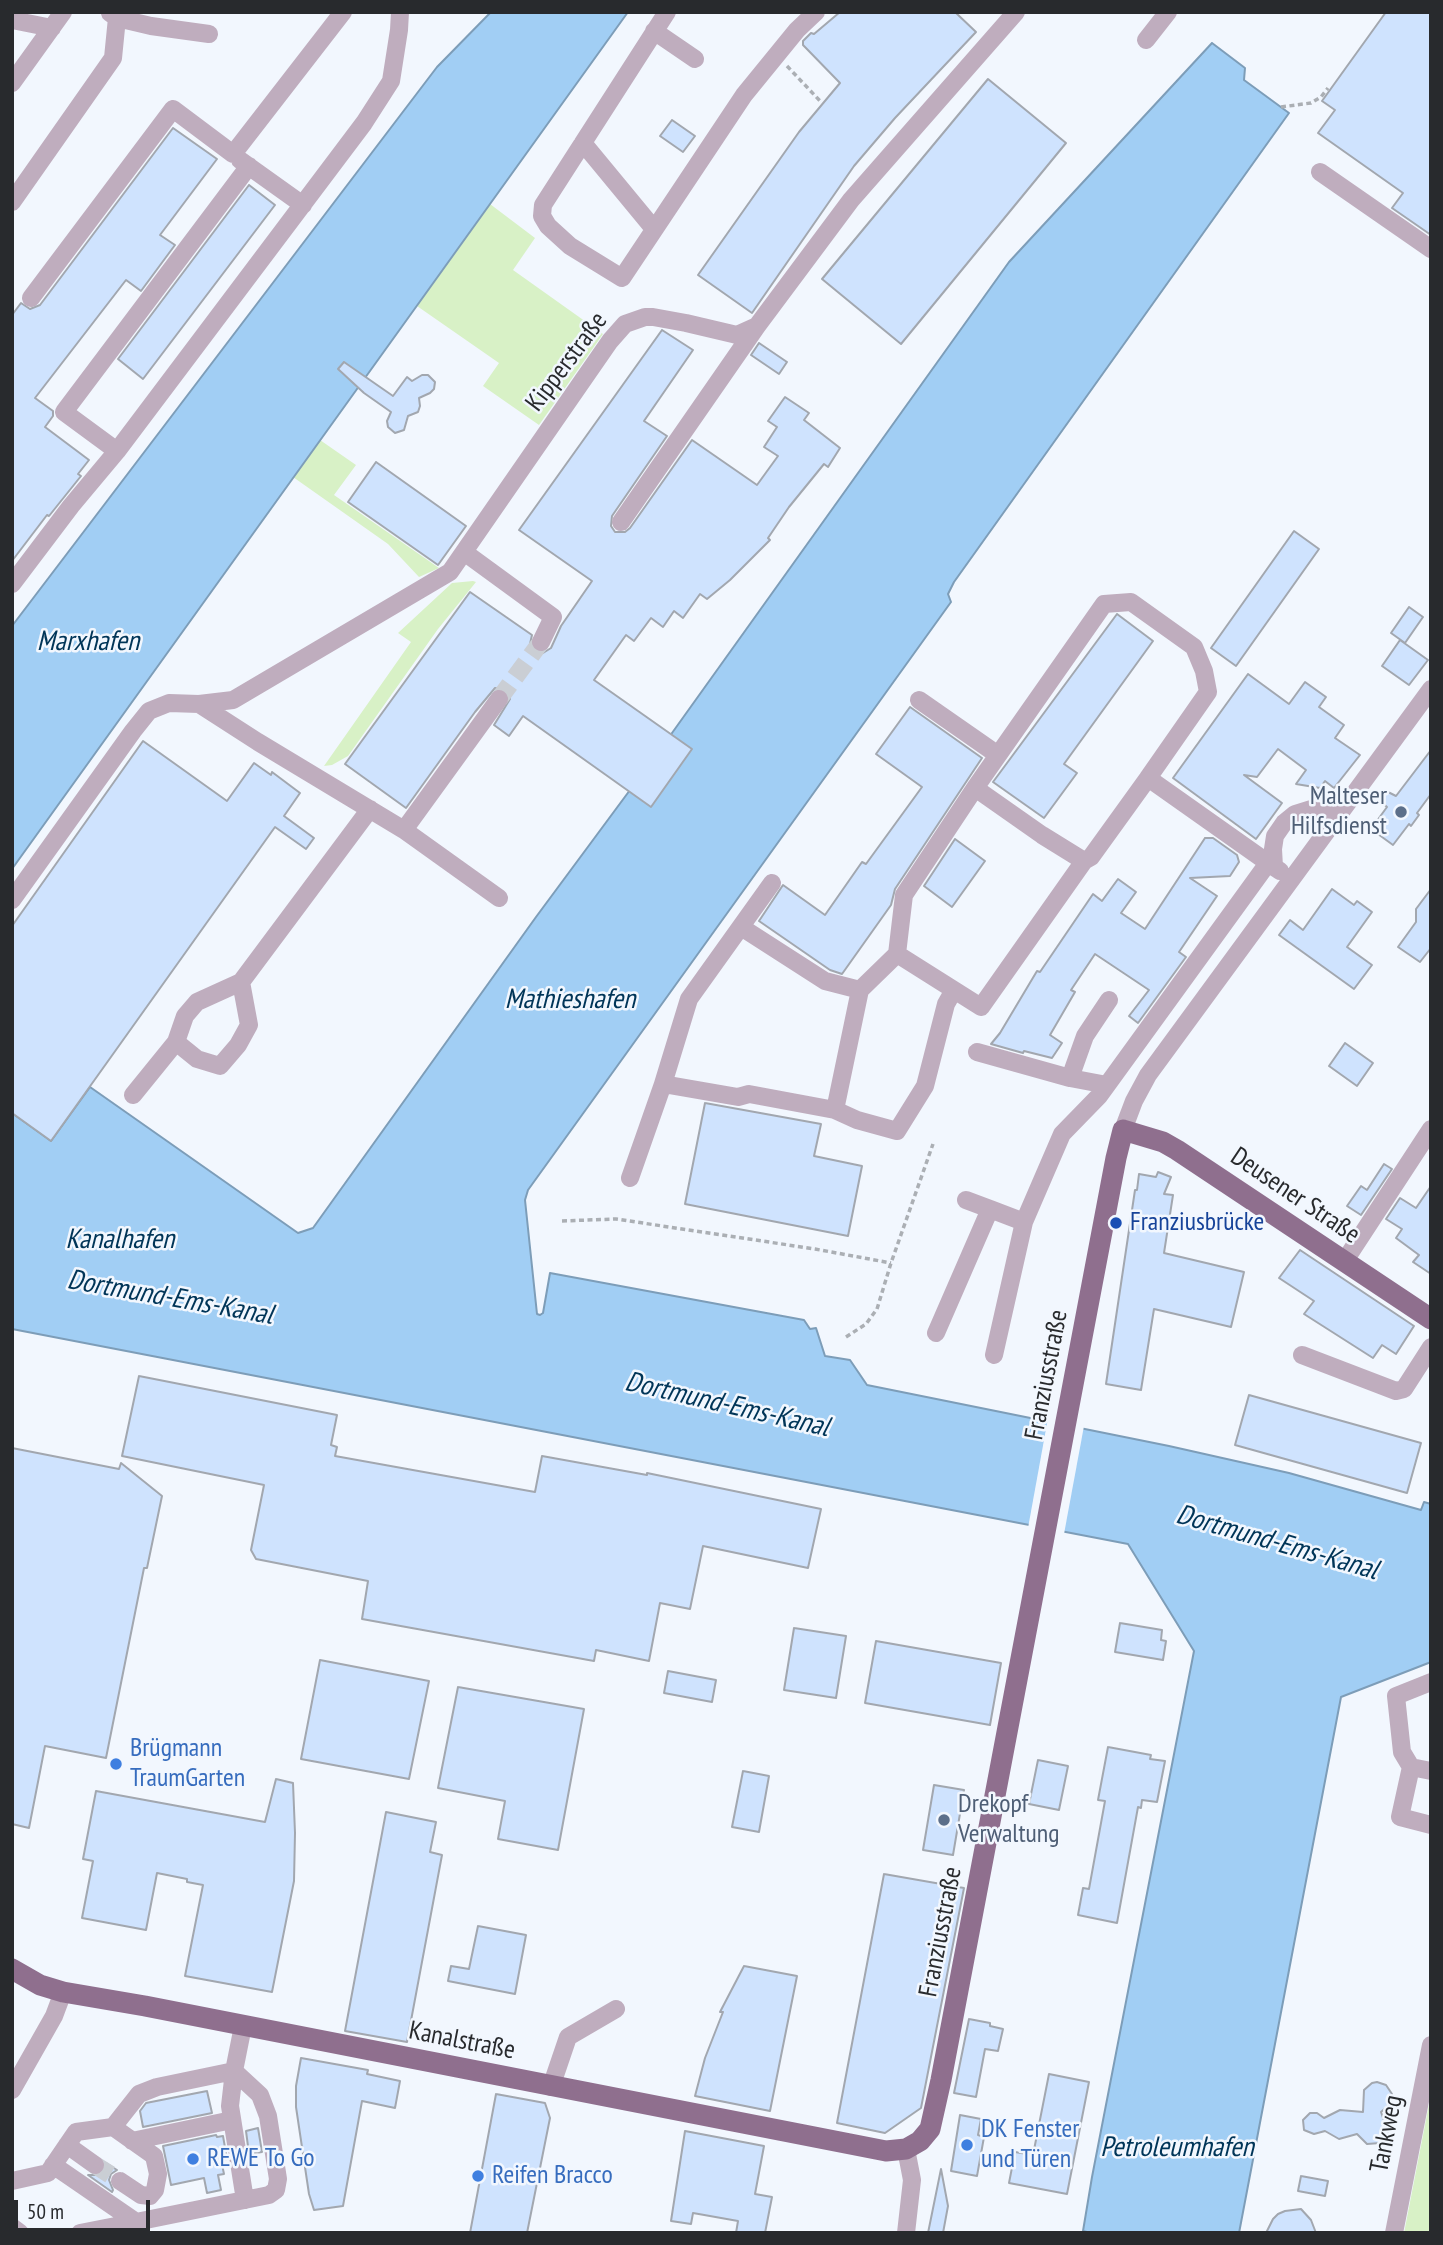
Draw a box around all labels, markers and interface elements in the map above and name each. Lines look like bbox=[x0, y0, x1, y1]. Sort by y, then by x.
street label: Kipperstraße bbox=[520, 306, 614, 418]
water label: Marxhafen bbox=[37, 625, 139, 659]
place label: Malteser Hilfsdienst bbox=[1291, 781, 1387, 842]
marker: Malteser Hilfsdienst bbox=[1393, 804, 1409, 820]
water label: Mathieshafen bbox=[505, 983, 635, 1017]
street label: Deusener Straße bbox=[1224, 1141, 1366, 1251]
place label: Franziusbrücke bbox=[1130, 1207, 1264, 1239]
marker: Franziusbrücke bbox=[1108, 1215, 1124, 1231]
water label: Kanalhafen bbox=[66, 1223, 174, 1257]
water label: Dortmund-Ems-Kanal bbox=[65, 1263, 275, 1333]
street label: Franziusstraße bbox=[1019, 1307, 1075, 1443]
water label: Dortmund-Ems-Kanal bbox=[622, 1365, 832, 1445]
water label: Dortmund-Ems-Kanal bbox=[1172, 1498, 1382, 1588]
place label: Brügmann TraumGarten bbox=[130, 1733, 245, 1795]
marker: Brügmann TraumGarten bbox=[108, 1756, 124, 1772]
place label: Drekopf Verwaltung bbox=[958, 1789, 1060, 1850]
marker: Drekopf Verwaltung bbox=[936, 1812, 952, 1828]
street label: Franziusstraße bbox=[913, 1864, 969, 2000]
street label: Kanalstraße bbox=[406, 2015, 518, 2067]
street label: Tankweg bbox=[1364, 2093, 1410, 2175]
place label: DK Fenster und Türen bbox=[981, 2114, 1079, 2176]
water label: Petroleumhafen bbox=[1100, 2131, 1254, 2165]
marker: DK Fenster und Türen bbox=[959, 2137, 975, 2153]
place label: REWE To Go bbox=[207, 2143, 314, 2175]
marker: REWE To Go bbox=[185, 2151, 201, 2167]
place label: Reifen Bracco bbox=[492, 2160, 613, 2192]
marker: Reifen Bracco bbox=[470, 2168, 486, 2184]
scale bar bbox=[18, 2186, 154, 2230]
text: 50 m bbox=[27, 2198, 64, 2225]

